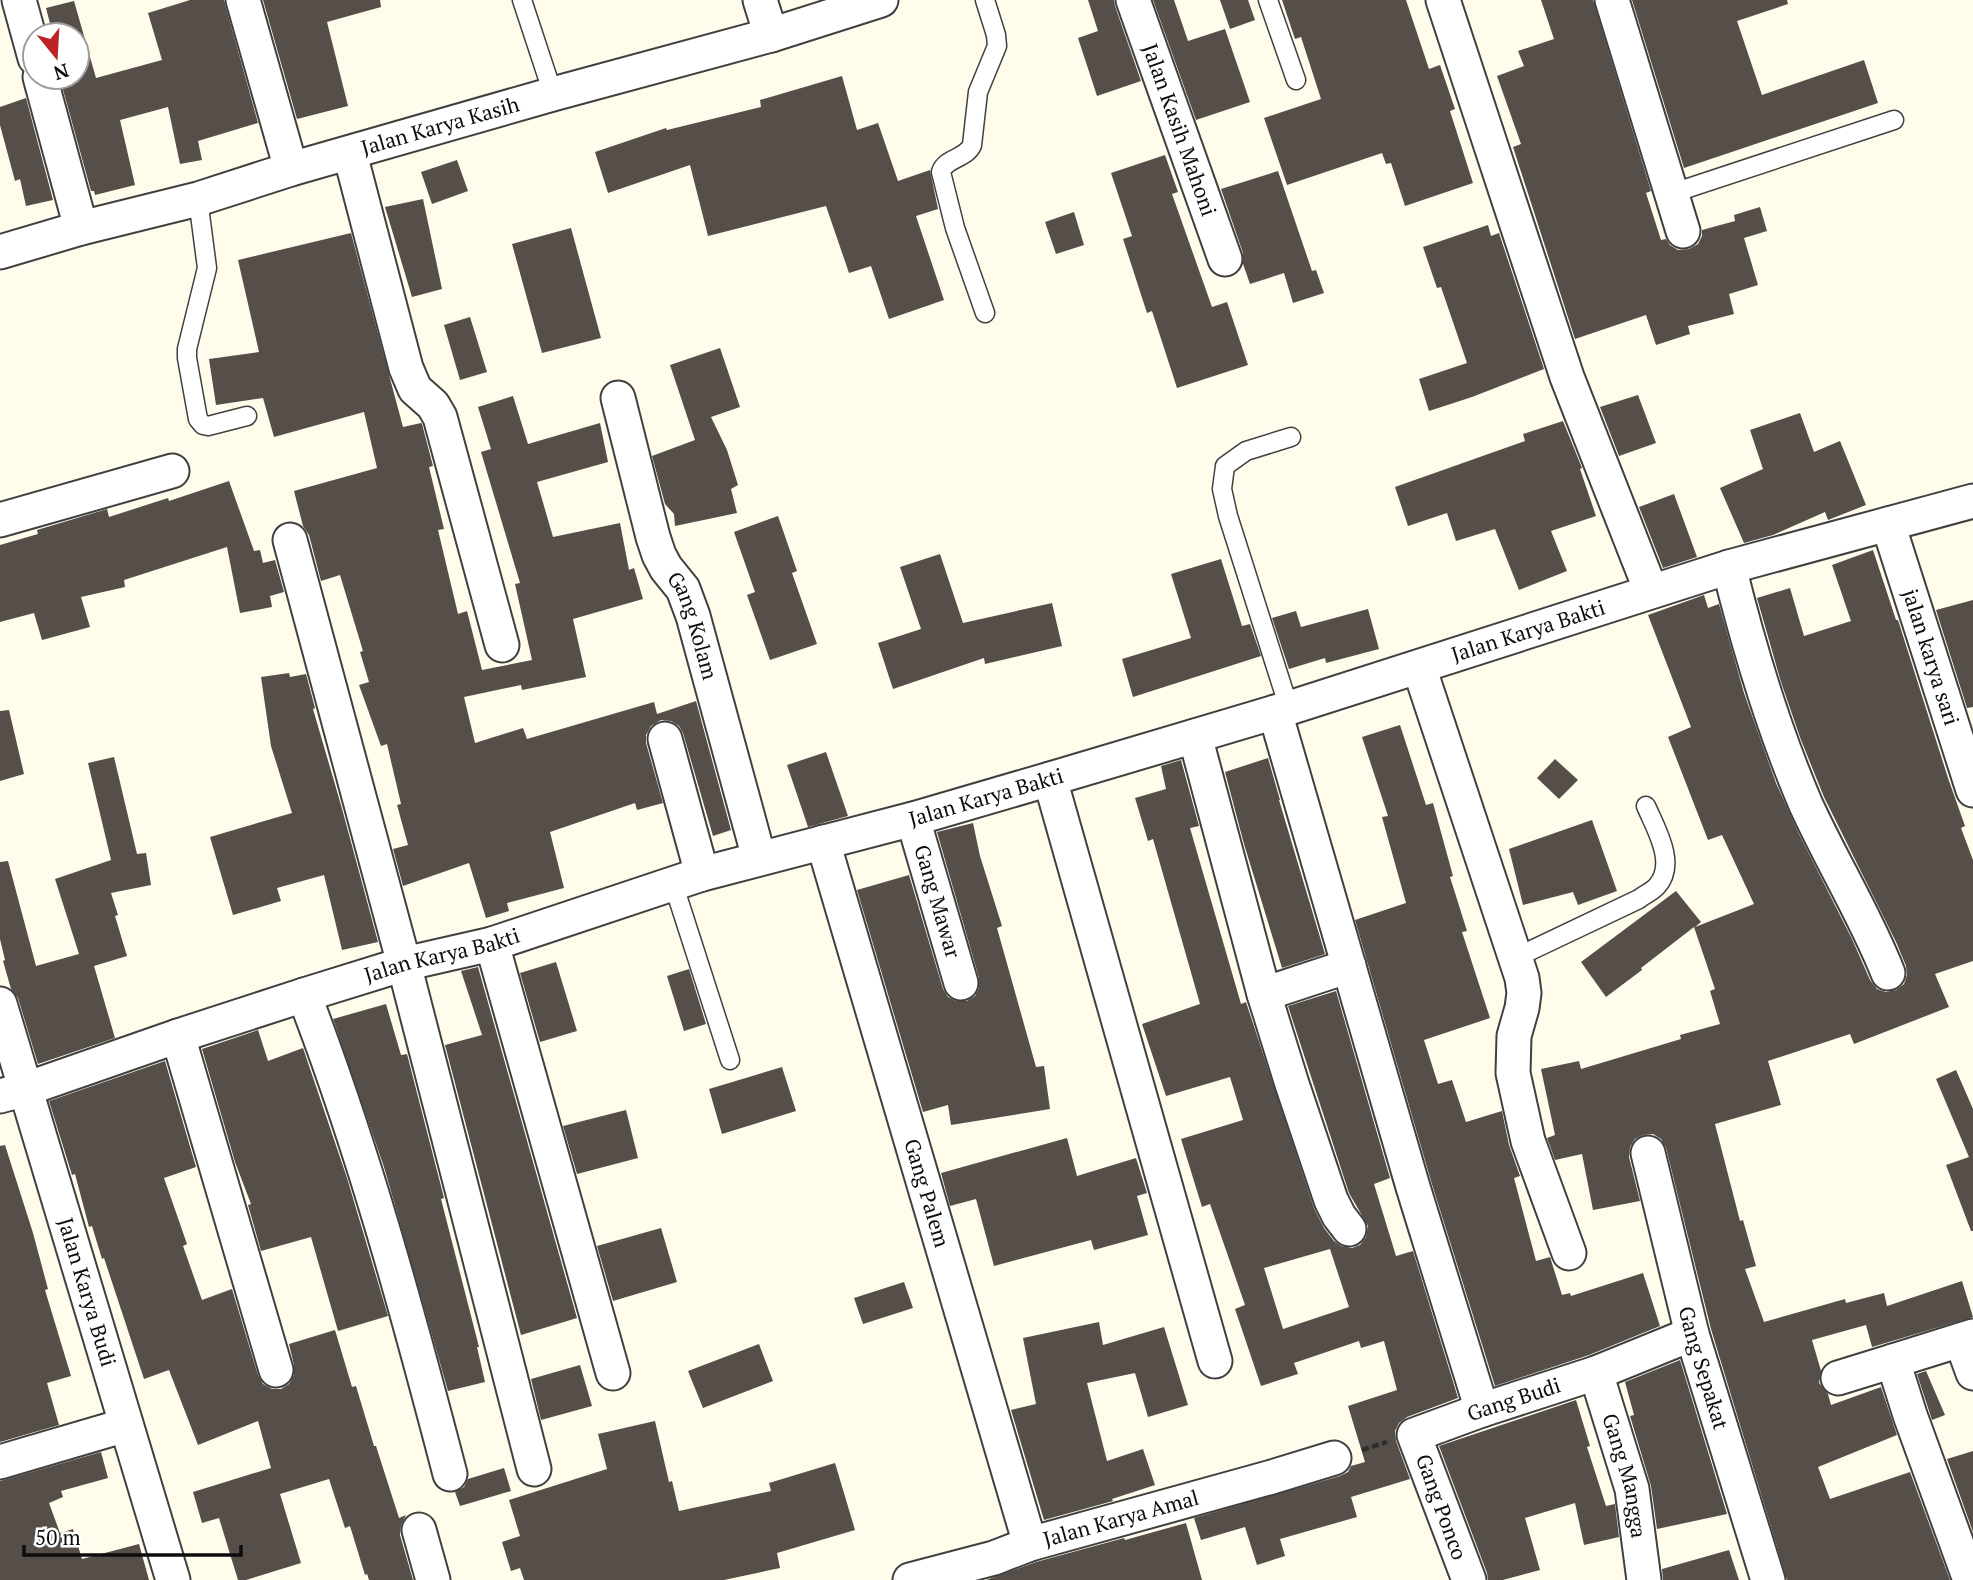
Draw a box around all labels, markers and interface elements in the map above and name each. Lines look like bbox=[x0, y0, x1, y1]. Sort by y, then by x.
north arrow bbox=[21, 21, 91, 91]
street label: Jalan Kasih Mahoni bbox=[1137, 40, 1224, 220]
text: N bbox=[50, 59, 72, 87]
street label: Jalan Karya Kasih bbox=[358, 89, 522, 161]
street label: Gang Kolam bbox=[661, 565, 725, 683]
street label: jalan karya sari bbox=[1897, 585, 1966, 729]
street label: Jalan Karya Bakti bbox=[1448, 593, 1608, 668]
street label: Jalan Karya Bakti bbox=[906, 761, 1067, 832]
street label: Gang Mawar bbox=[908, 841, 968, 961]
street label: Jalan Karya Bakti bbox=[360, 921, 523, 989]
street label: Gang Palem bbox=[898, 1135, 957, 1250]
street label: Jalan Karya Budi bbox=[52, 1214, 123, 1370]
street label: Gang Sepakat bbox=[1673, 1303, 1736, 1433]
street label: Gang Budi bbox=[1463, 1370, 1564, 1427]
street label: Gang Mangga bbox=[1596, 1410, 1653, 1540]
street label: Gang Ponco bbox=[1410, 1450, 1474, 1563]
street label: Jalan Karya Amal bbox=[1040, 1483, 1202, 1553]
scale bar bbox=[24, 1514, 242, 1558]
text: 50 m bbox=[35, 1523, 81, 1551]

